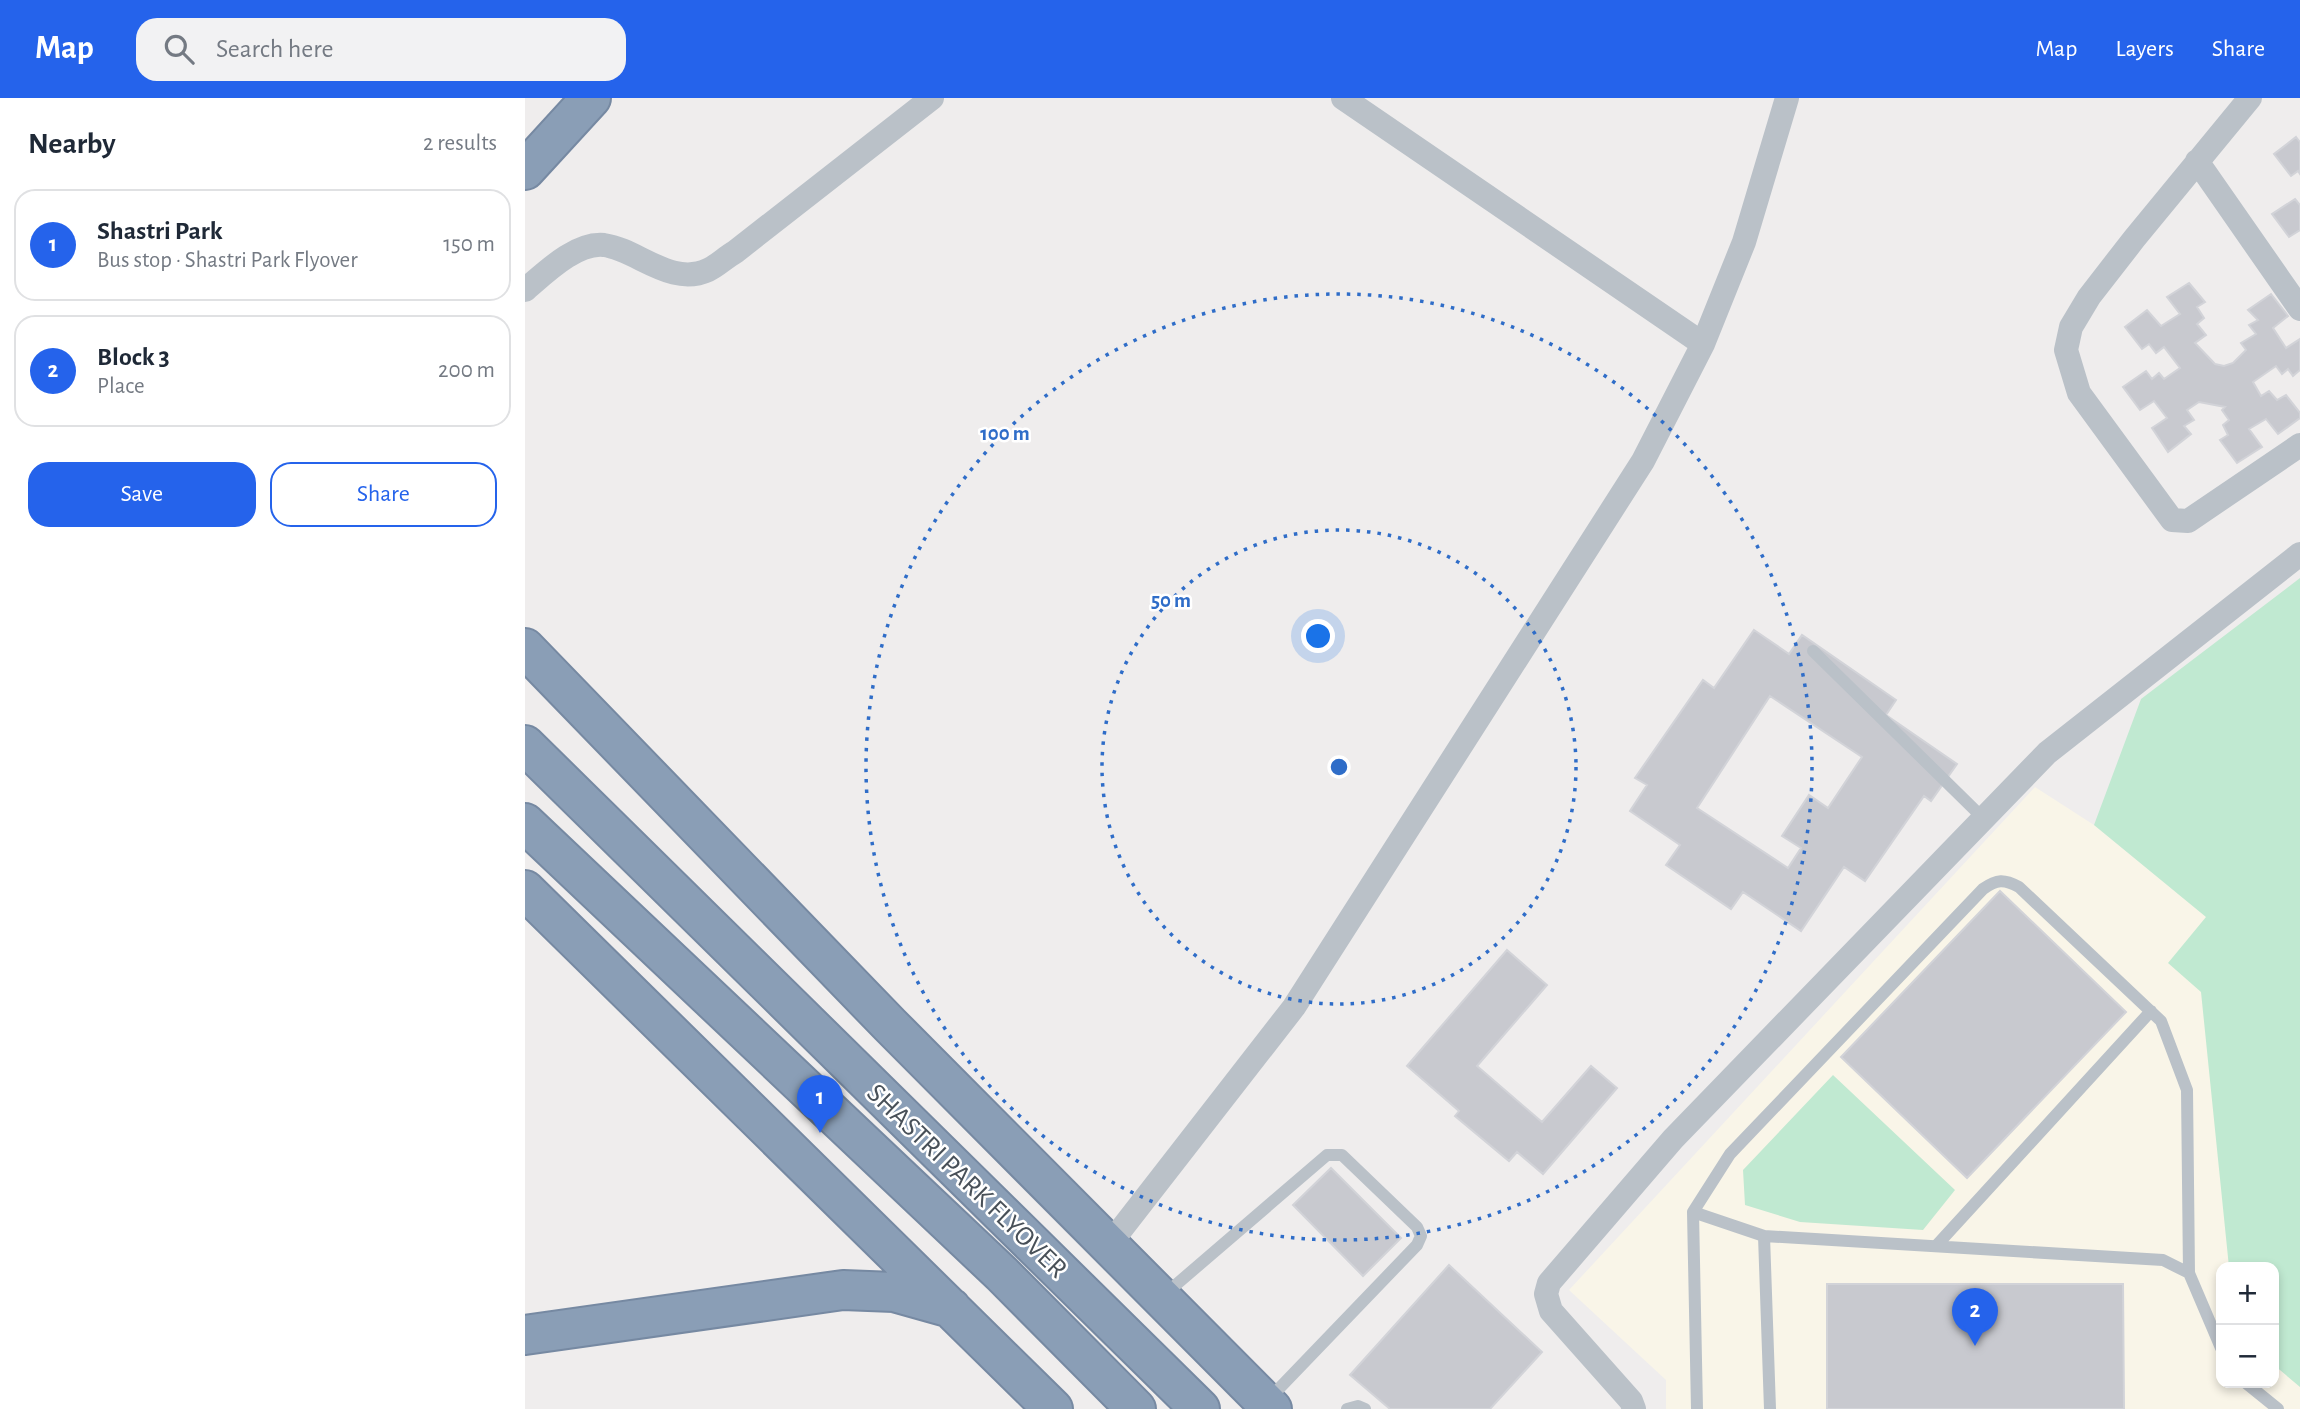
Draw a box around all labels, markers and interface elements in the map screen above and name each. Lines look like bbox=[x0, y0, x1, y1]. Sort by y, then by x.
search box bbox=[136, 18, 626, 81]
icon: search bbox=[160, 30, 198, 68]
text: Map bbox=[35, 32, 94, 65]
text: Search here bbox=[216, 36, 334, 62]
text: Map bbox=[2035, 37, 2077, 61]
text: Layers bbox=[2115, 37, 2174, 61]
text: Share bbox=[2212, 37, 2265, 61]
text: Nearby bbox=[28, 129, 116, 159]
text: 2 results bbox=[423, 132, 497, 155]
text: Shastri Park bbox=[97, 218, 223, 244]
text: 1 bbox=[49, 233, 57, 256]
text: 150 m bbox=[443, 233, 495, 256]
text: Bus stop · Shastri Park Flyover bbox=[97, 249, 358, 272]
text: Block 3 bbox=[97, 344, 170, 370]
text: 2 bbox=[48, 359, 58, 382]
text: 200 m bbox=[438, 359, 495, 382]
text: Place bbox=[97, 375, 145, 398]
text: 100 m bbox=[980, 423, 1030, 444]
button: Save bbox=[28, 462, 256, 527]
button: Share bbox=[270, 462, 497, 527]
text: 50 m bbox=[1151, 590, 1191, 611]
your location bbox=[1301, 619, 1335, 653]
centre of rings bbox=[1327, 755, 1351, 779]
pin: 1 bbox=[797, 1075, 843, 1133]
street label: SHASTRI PARK FLYOVER bbox=[861, 1079, 1072, 1284]
map controls bbox=[2216, 1262, 2279, 1388]
button: + bbox=[2216, 1262, 2279, 1325]
pin: 2 bbox=[1952, 1288, 1998, 1346]
button: − bbox=[2216, 1325, 2279, 1388]

